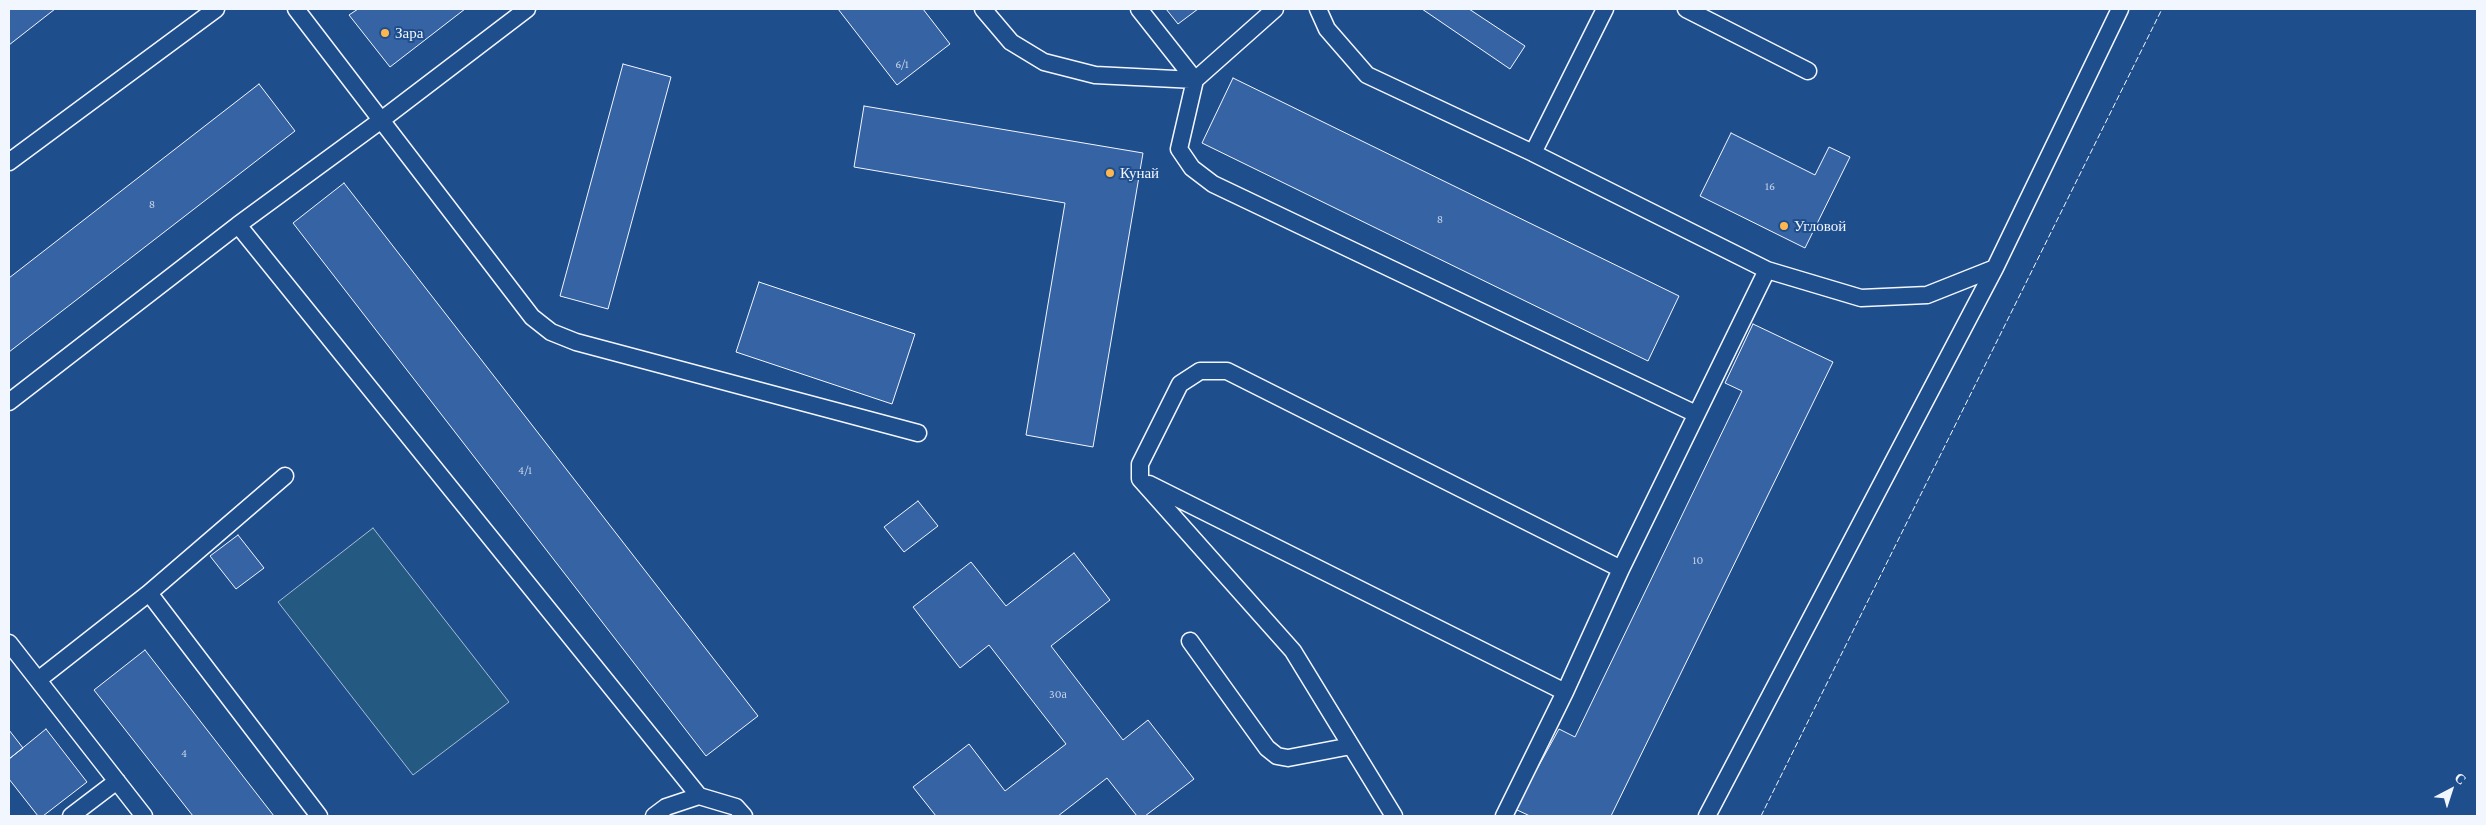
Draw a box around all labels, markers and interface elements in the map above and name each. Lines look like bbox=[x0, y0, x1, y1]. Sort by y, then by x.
place label: Зара bbox=[395, 24, 423, 42]
marker: Зара bbox=[379, 27, 391, 39]
house number: 6/1 bbox=[895, 57, 909, 71]
place label: Кунай bbox=[1120, 164, 1159, 182]
marker: Кунай bbox=[1104, 167, 1116, 179]
house number: 16 bbox=[1765, 179, 1775, 193]
house number: 8 bbox=[149, 197, 155, 211]
house number: 8 bbox=[1437, 212, 1443, 226]
place label: Угловой bbox=[1794, 217, 1846, 235]
marker: Угловой bbox=[1778, 220, 1790, 232]
house number: 4/1 bbox=[518, 463, 532, 477]
house number: 10 bbox=[1693, 553, 1703, 567]
house number: 30а bbox=[1049, 687, 1067, 701]
house number: 4 bbox=[181, 746, 187, 760]
north arrow bbox=[2426, 765, 2476, 815]
text: С bbox=[2452, 769, 2470, 788]

